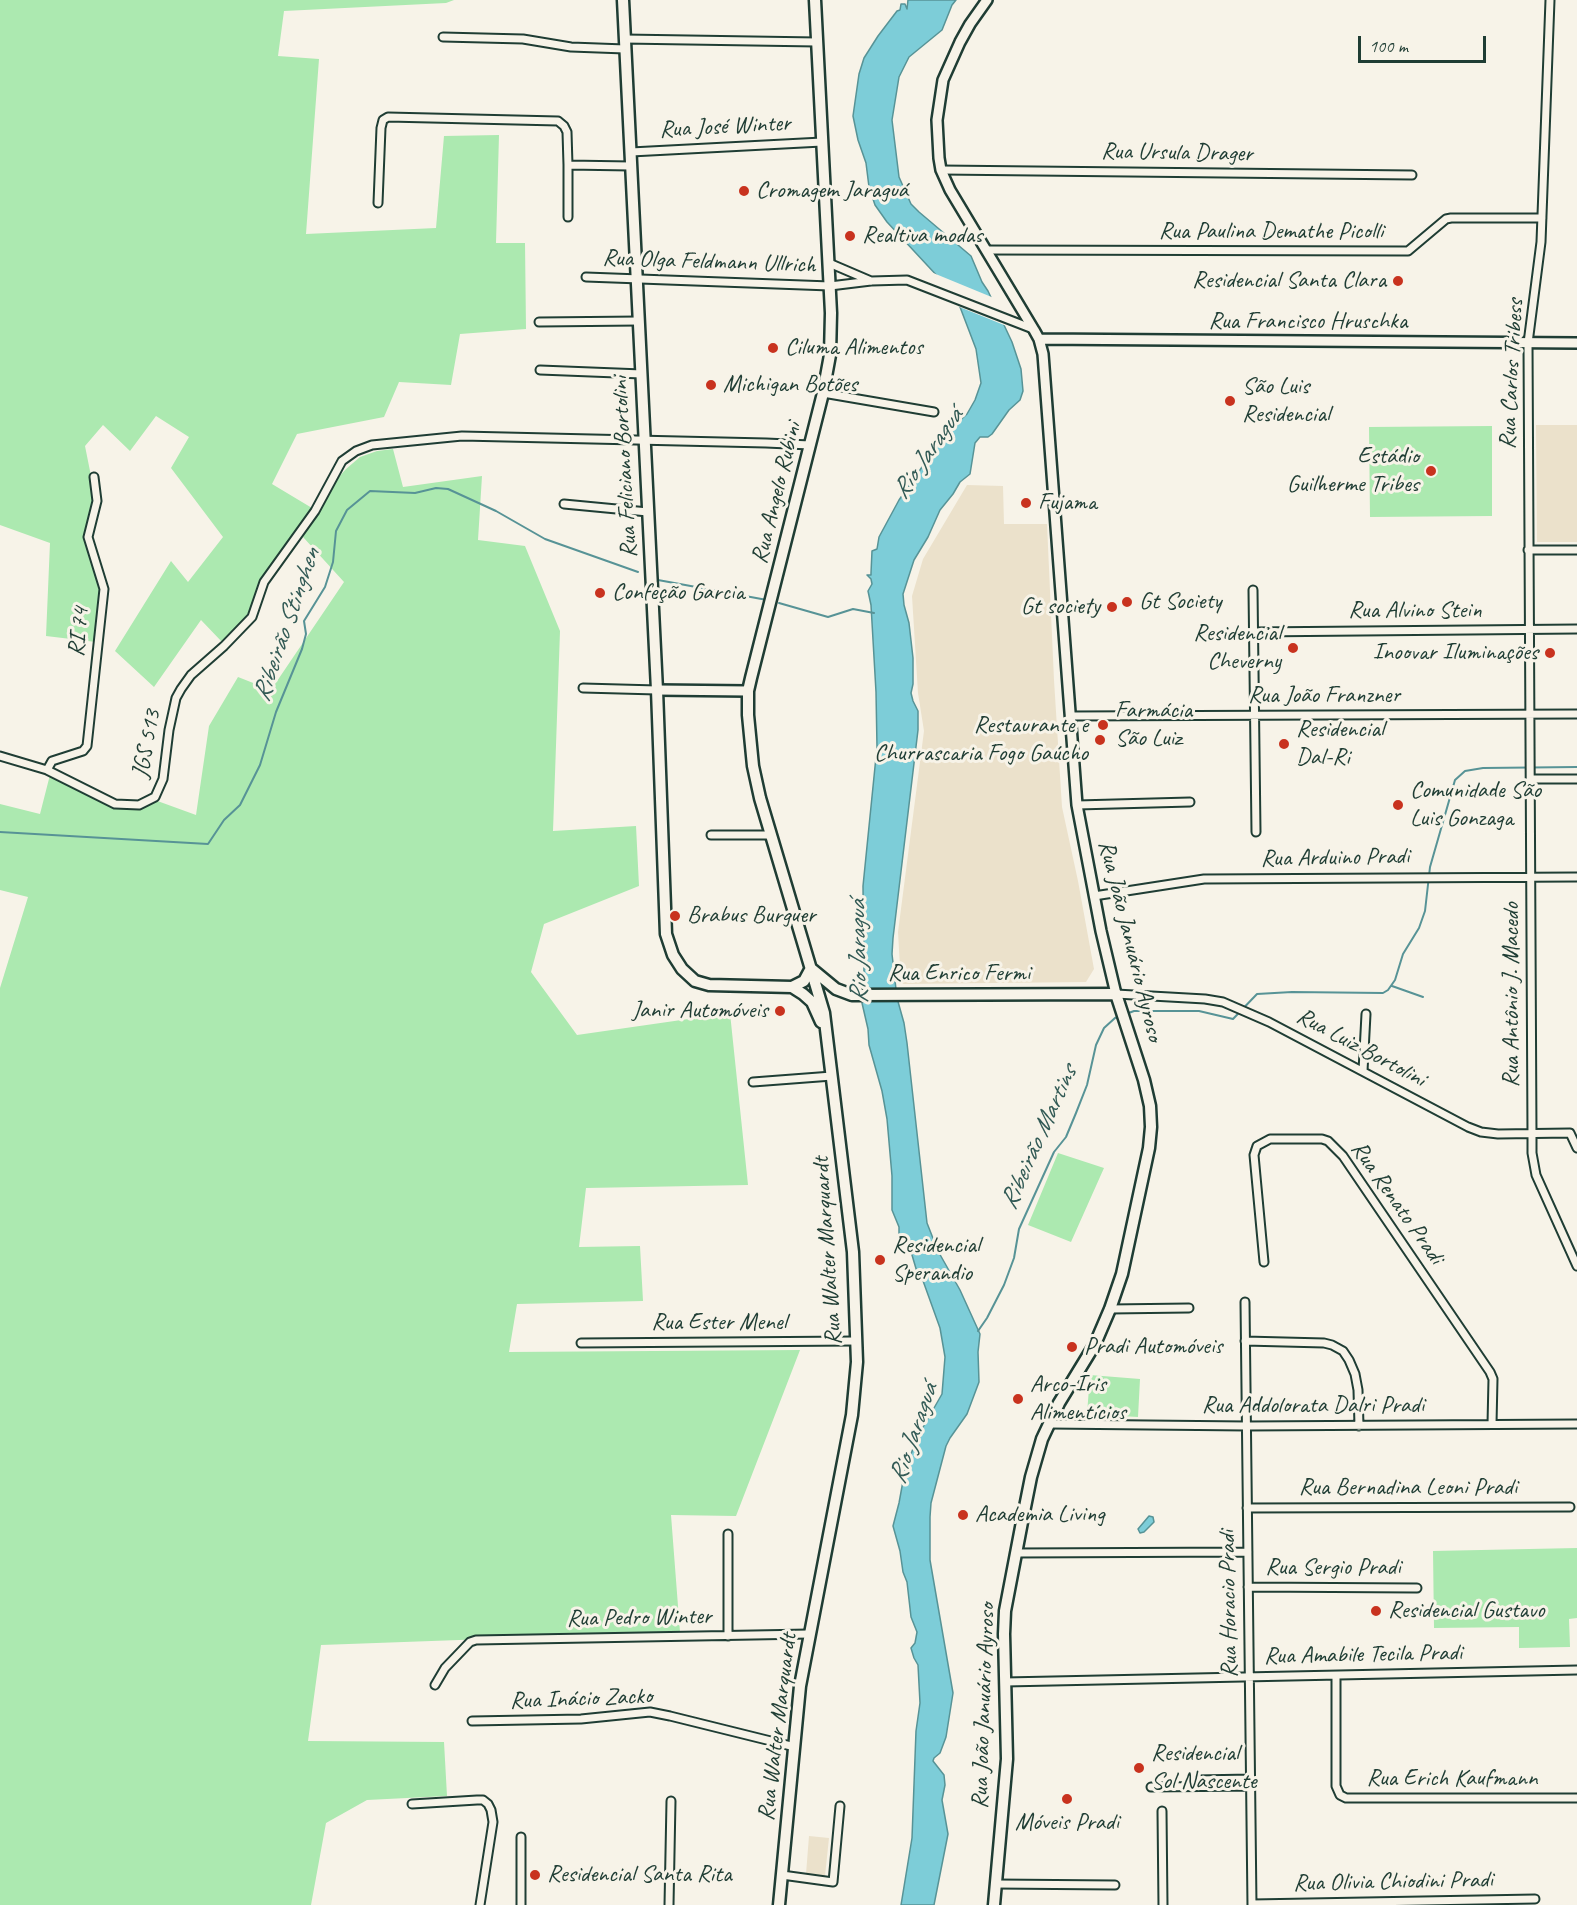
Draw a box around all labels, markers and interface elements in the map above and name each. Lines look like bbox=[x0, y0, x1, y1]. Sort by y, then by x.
scale bar bbox=[1361, 24, 1488, 62]
text: 100 m bbox=[1369, 35, 1408, 57]
street label: Rua José Winter bbox=[659, 109, 791, 145]
street label: Rua Ursula Drager bbox=[1101, 137, 1253, 169]
place label: Cromagem Jaraguá bbox=[756, 177, 908, 205]
marker: Cromagem Jaraguá bbox=[737, 184, 751, 198]
street label: Rua Paulina Demathe Picolli bbox=[1159, 218, 1383, 246]
place label: Realtiva modas bbox=[862, 222, 982, 250]
marker: Realtiva modas bbox=[843, 229, 857, 243]
street label: Rua Olga Feldmann Ullrich bbox=[602, 244, 816, 280]
place label: Residencial Santa Clara bbox=[1192, 267, 1386, 295]
marker: Residencial Santa Clara bbox=[1391, 274, 1405, 288]
street label: Rua Carlos Tribess bbox=[1494, 298, 1530, 450]
street label: Rua Francisco Hruschka bbox=[1209, 308, 1407, 336]
place label: Ciluma Alimentos bbox=[785, 334, 923, 362]
marker: Ciluma Alimentos bbox=[766, 341, 780, 355]
place label: Michigan Botões bbox=[723, 371, 857, 399]
place label: São Luis Residencial bbox=[1242, 373, 1330, 429]
street label: Rua Feliciano Bortolini bbox=[606, 375, 644, 559]
marker: Michigan Botões bbox=[704, 378, 718, 392]
marker: São Luis Residencial bbox=[1223, 394, 1237, 408]
water label: Rio Jaraguá bbox=[886, 403, 970, 505]
street label: Rua Angelo Rubini bbox=[746, 419, 808, 567]
place label: Estádio Guilherme Tribes bbox=[1287, 443, 1419, 499]
marker: Estádio Guilherme Tribes bbox=[1424, 464, 1438, 478]
place label: Fujama bbox=[1038, 489, 1097, 517]
marker: Fujama bbox=[1019, 496, 1033, 510]
water label: Ribeirão Stinghen bbox=[246, 544, 328, 706]
place label: Confeção Garcia bbox=[612, 579, 744, 607]
marker: Confeção Garcia bbox=[593, 586, 607, 600]
place label: Gt Society bbox=[1139, 588, 1222, 616]
place label: Gt society bbox=[1021, 593, 1100, 621]
marker: Gt Society bbox=[1120, 595, 1134, 609]
street label: Rua Alvino Stein bbox=[1348, 597, 1482, 625]
marker: Gt society bbox=[1105, 600, 1119, 614]
street label: RI 74 bbox=[62, 606, 96, 658]
place label: Residencial Cheverny bbox=[1193, 620, 1281, 676]
place label: Inoovar Iluminações bbox=[1373, 639, 1538, 667]
marker: Residencial Cheverny bbox=[1286, 641, 1300, 655]
marker: Inoovar Iluminações bbox=[1543, 646, 1557, 660]
street label: Rua João Franzner bbox=[1248, 682, 1400, 710]
place label: Farmácia São Luiz bbox=[1115, 697, 1192, 753]
street label: JGS 513 bbox=[126, 707, 168, 781]
place label: Restaurante e Churrascaria Fogo Gaúcho bbox=[874, 712, 1088, 768]
place label: Residencial Dal-Ri bbox=[1296, 716, 1384, 772]
marker: Farmácia São Luiz bbox=[1096, 718, 1110, 732]
marker: Restaurante e Churrascaria Fogo Gaúcho bbox=[1093, 733, 1107, 747]
marker: Residencial Dal-Ri bbox=[1277, 737, 1291, 751]
place label: Comunidade São Luis Gonzaga bbox=[1410, 777, 1541, 833]
marker: Comunidade São Luis Gonzaga bbox=[1391, 798, 1405, 812]
street label: Rua João Januário Ayroso bbox=[1091, 838, 1169, 1044]
street label: Rua Arduino Pradi bbox=[1260, 842, 1410, 874]
water label: Rio Jaraguá bbox=[843, 900, 875, 1004]
place label: Brabus Burguer bbox=[687, 902, 816, 930]
street label: Rua Antônio J. Macedo bbox=[1498, 903, 1526, 1087]
marker: Brabus Burguer bbox=[668, 909, 682, 923]
street label: Rua Enrico Fermi bbox=[888, 960, 1030, 988]
place label: Janir Automóveis bbox=[632, 997, 768, 1025]
street label: Rua Luiz Bortolini bbox=[1291, 1002, 1431, 1094]
marker: Janir Automóveis bbox=[773, 1004, 787, 1018]
water label: Ribeirão Martins bbox=[994, 1062, 1084, 1214]
street label: Rua Renato Pradi bbox=[1344, 1136, 1450, 1270]
street label: Rua Walter Marquardt bbox=[807, 1156, 849, 1346]
place label: Residencial Sperandio bbox=[892, 1232, 980, 1288]
marker: Residencial Sperandio bbox=[873, 1253, 887, 1267]
street label: Rua Ester Menel bbox=[651, 1309, 787, 1337]
place label: Pradi Automóveis bbox=[1084, 1333, 1223, 1361]
marker: Pradi Automóveis bbox=[1065, 1340, 1079, 1354]
place label: Arco-Iris Alimentícios bbox=[1030, 1371, 1126, 1427]
water label: Rio Jaraguá bbox=[882, 1380, 946, 1488]
marker: Arco-Iris Alimentícios bbox=[1011, 1392, 1025, 1406]
street label: Rua Addolorata Dalri Pradi bbox=[1202, 1392, 1424, 1420]
street label: Rua Bernadina Leoni Pradi bbox=[1299, 1474, 1517, 1502]
place label: Academia Living bbox=[975, 1501, 1104, 1529]
marker: Academia Living bbox=[956, 1508, 970, 1522]
street label: Rua Horacio Pradi bbox=[1213, 1530, 1245, 1678]
street label: Rua Sergio Pradi bbox=[1265, 1554, 1401, 1582]
place label: Residencial Gustavo bbox=[1388, 1597, 1544, 1625]
street label: Rua Pedro Winter bbox=[566, 1602, 712, 1634]
street label: Rua João Januário Ayroso bbox=[966, 1603, 1002, 1809]
marker: Residencial Gustavo bbox=[1369, 1604, 1383, 1618]
street label: Rua Walter Marquardt bbox=[752, 1632, 804, 1822]
street label: Rua Amabile Tecila Pradi bbox=[1264, 1639, 1462, 1671]
street label: Rua Inácio Zacko bbox=[509, 1682, 653, 1716]
place label: Residencial Sol Nascente bbox=[1151, 1740, 1257, 1796]
marker: Residencial Sol Nascente bbox=[1132, 1761, 1146, 1775]
street label: Rua Erich Kaufmann bbox=[1366, 1765, 1538, 1793]
marker: Móveis Pradi bbox=[1060, 1792, 1074, 1806]
place label: Móveis Pradi bbox=[1015, 1809, 1119, 1837]
place label: Residencial Santa Rita bbox=[547, 1861, 732, 1889]
street label: Rua Olivia Chiodini Pradi bbox=[1293, 1866, 1493, 1898]
marker: Residencial Santa Rita bbox=[528, 1868, 542, 1882]

